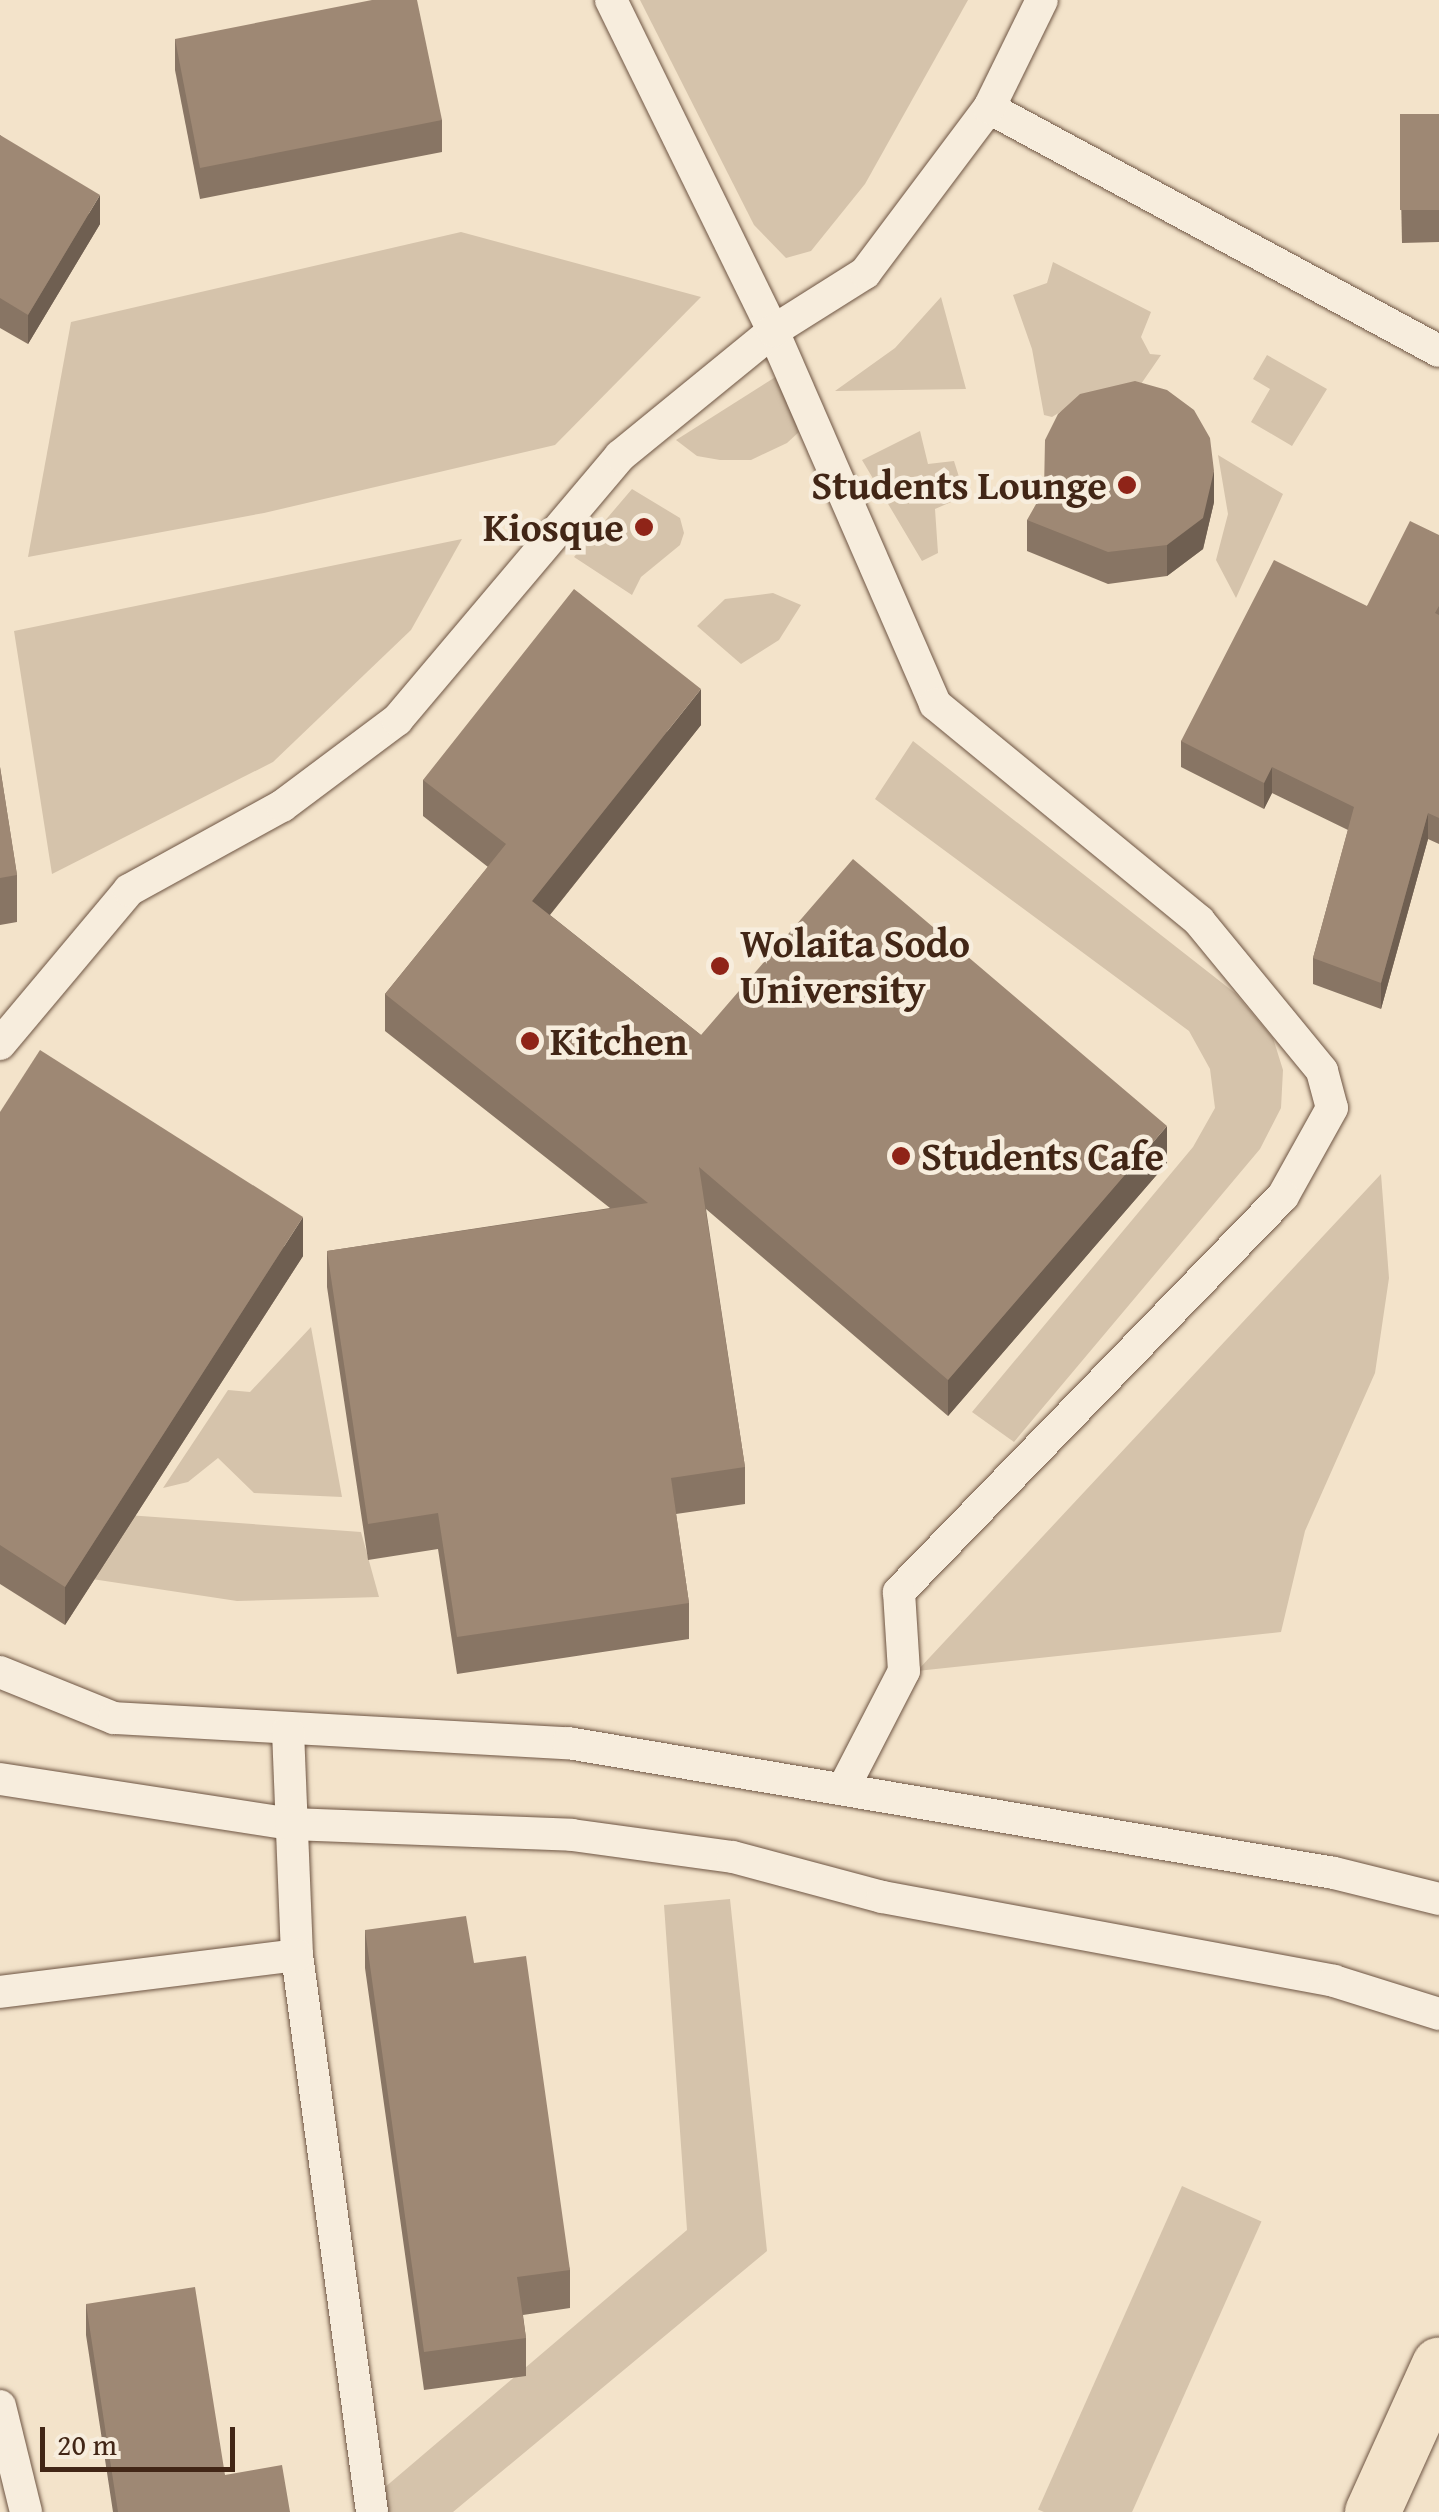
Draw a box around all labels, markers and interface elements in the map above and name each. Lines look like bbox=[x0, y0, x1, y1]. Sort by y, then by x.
place label: Students Lounge bbox=[811, 461, 1107, 509]
marker: Students Lounge bbox=[1116, 474, 1138, 496]
place label: Kiosque bbox=[483, 503, 624, 551]
marker: Kiosque bbox=[633, 516, 655, 538]
place label: Wolaita Sodo University bbox=[740, 919, 970, 1013]
marker: Wolaita Sodo University bbox=[709, 955, 731, 977]
place label: Kitchen bbox=[550, 1017, 688, 1065]
marker: Kitchen bbox=[519, 1030, 541, 1052]
place label: Students Cafe bbox=[921, 1132, 1164, 1180]
marker: Students Cafe bbox=[890, 1145, 912, 1167]
scale bar bbox=[45, 2407, 240, 2469]
text: 20 m bbox=[57, 2422, 117, 2466]

